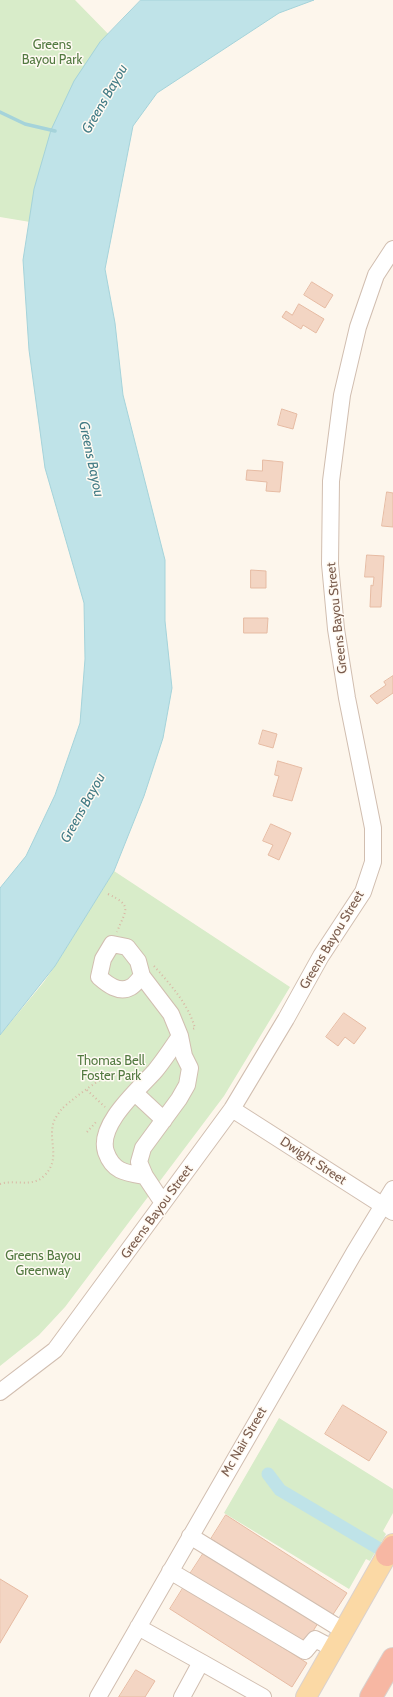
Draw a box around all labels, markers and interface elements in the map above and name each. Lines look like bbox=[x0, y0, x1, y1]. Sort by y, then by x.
park label: Greens Bayou Park bbox=[22, 37, 82, 68]
water label: Greens Bayou bbox=[78, 61, 132, 137]
water label: Greens Bayou bbox=[75, 420, 107, 498]
street label: Greens Bayou Street bbox=[323, 562, 351, 674]
water label: Greens Bayou bbox=[57, 770, 109, 846]
street label: Greens Bayou Street bbox=[296, 888, 368, 992]
park label: Thomas Bell Foster Park bbox=[77, 1053, 145, 1084]
street label: Dwight Street bbox=[277, 1134, 349, 1188]
street label: Greens Bayou Street bbox=[118, 1162, 196, 1262]
park label: Greens Bayou Greenway bbox=[5, 1248, 81, 1279]
street label: Mc Nair Street bbox=[218, 1404, 270, 1480]

